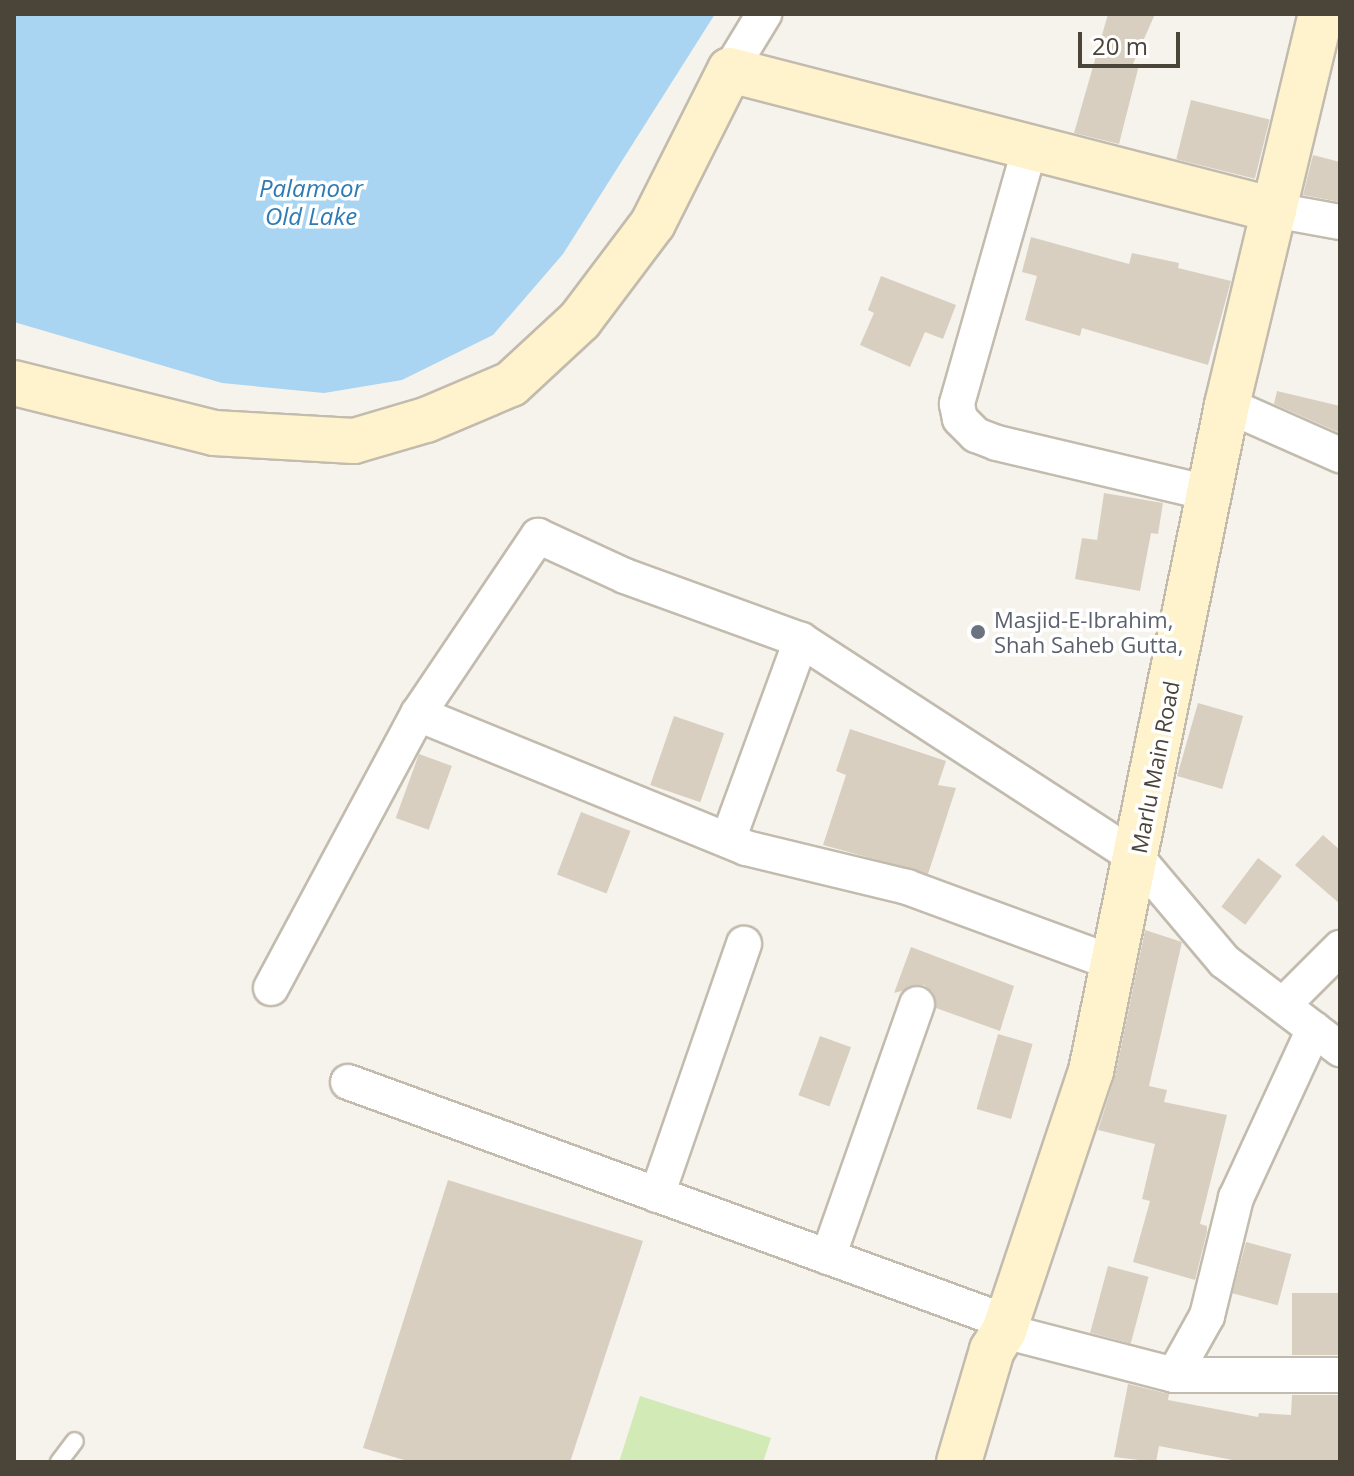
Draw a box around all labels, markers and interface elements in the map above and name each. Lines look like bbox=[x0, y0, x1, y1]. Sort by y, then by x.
scale bar bbox=[1082, 16, 1184, 66]
text: 20 m bbox=[1092, 29, 1148, 62]
water label: Palamoor Old Lake bbox=[259, 174, 363, 230]
place label: Masjid-E-Ibrahim, Shah Saheb Gutta, bbox=[994, 606, 1183, 658]
marker: Masjid-E-Ibrahim, Shah Saheb Gutta, bbox=[969, 623, 987, 641]
street label: Marlu Main Road bbox=[1125, 679, 1185, 855]

